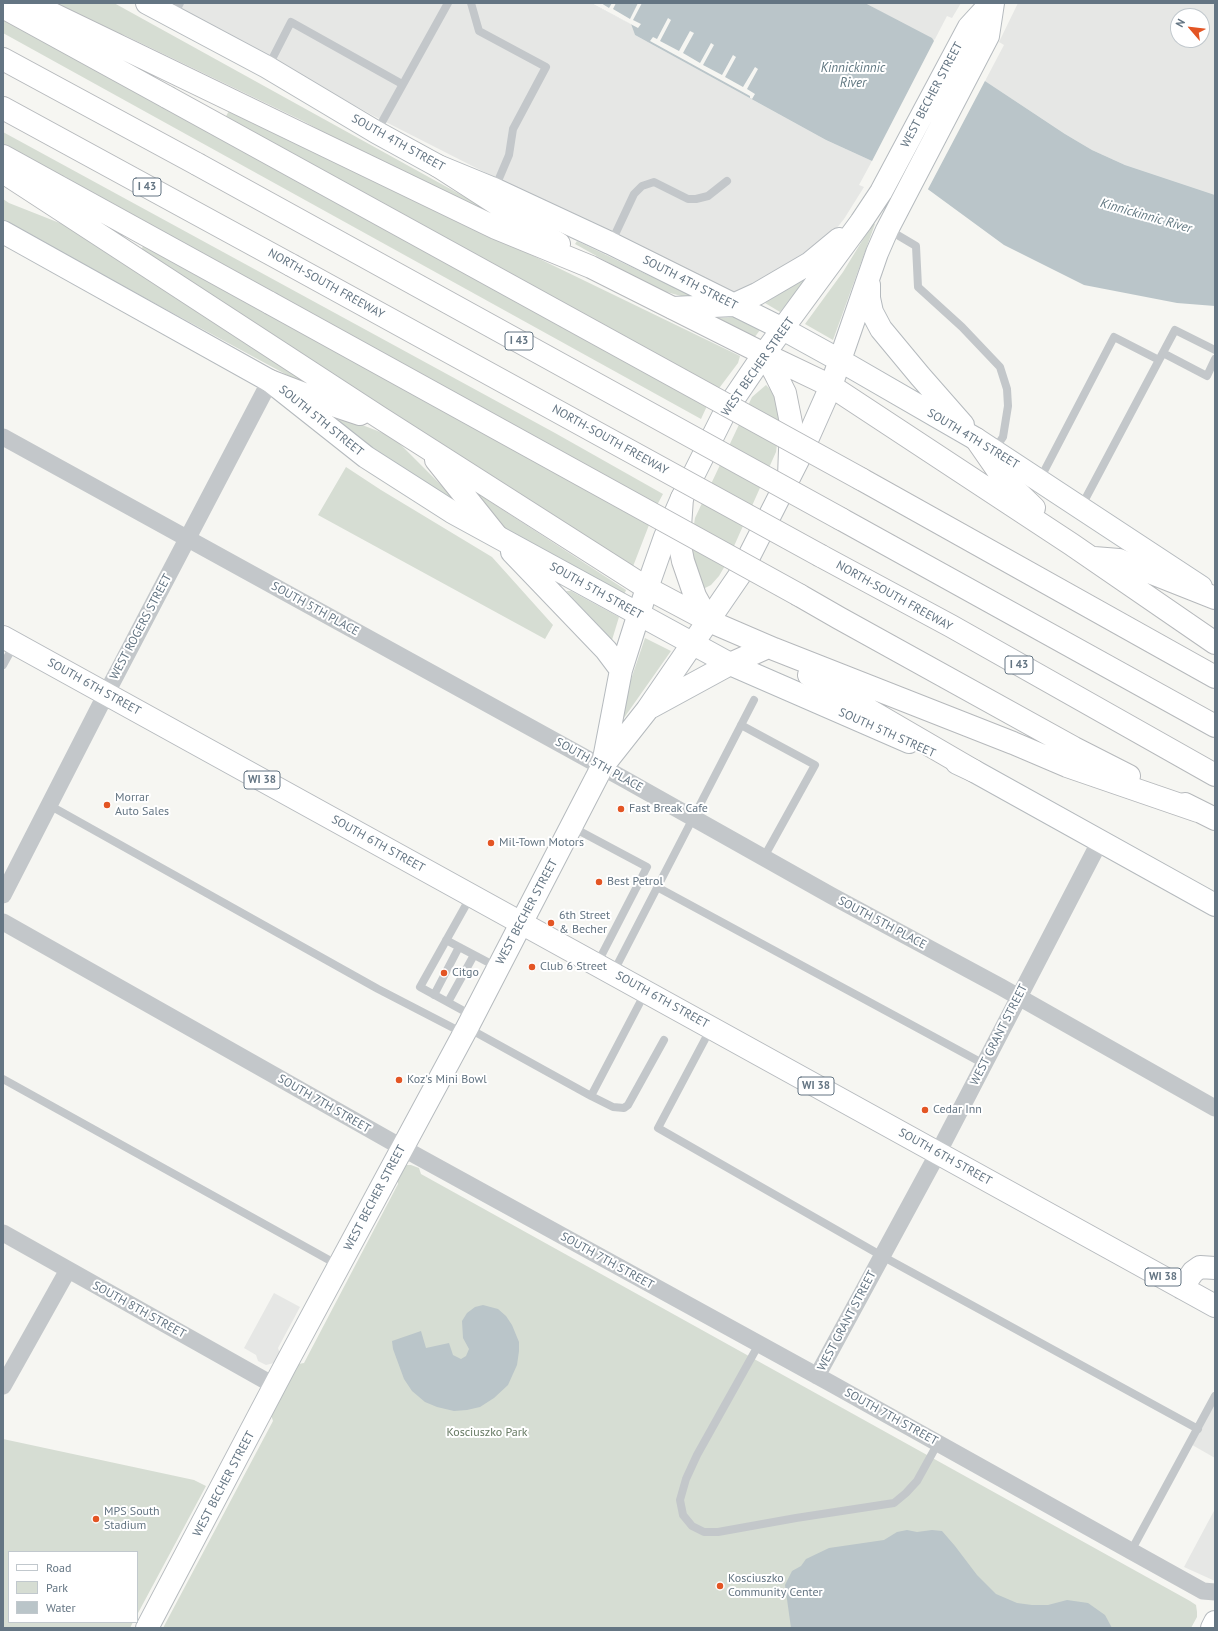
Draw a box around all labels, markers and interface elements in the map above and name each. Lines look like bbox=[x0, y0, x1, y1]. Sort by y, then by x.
north arrow bbox=[1170, 8, 1210, 48]
text: N bbox=[1172, 16, 1188, 29]
street label: WEST BECHER STREET bbox=[898, 40, 966, 150]
water label: Kinnickinnic River bbox=[821, 60, 885, 91]
street label: SOUTH 4TH STREET bbox=[349, 111, 447, 175]
road number: I 43 bbox=[133, 178, 161, 196]
water label: Kinnickinnic River bbox=[1098, 195, 1194, 237]
street label: NORTH-SOUTH FREEWAY bbox=[265, 246, 387, 322]
street label: SOUTH 4TH STREET bbox=[640, 253, 740, 313]
street label: WEST BECHER STREET bbox=[718, 315, 798, 419]
road number: I 43 bbox=[505, 332, 533, 350]
street label: SOUTH 5TH STREET bbox=[276, 383, 366, 459]
street label: NORTH-SOUTH FREEWAY bbox=[549, 402, 671, 478]
street label: SOUTH 4TH STREET bbox=[925, 406, 1021, 472]
street label: NORTH-SOUTH FREEWAY bbox=[833, 558, 955, 634]
street label: SOUTH 5TH STREET bbox=[547, 559, 645, 623]
street label: WEST ROGERS STREET bbox=[107, 572, 175, 682]
street label: SOUTH 5TH PLACE bbox=[269, 579, 361, 639]
street label: SOUTH 6TH STREET bbox=[45, 655, 143, 719]
road number: I 43 bbox=[1005, 656, 1033, 674]
street label: SOUTH 5TH STREET bbox=[836, 705, 938, 761]
street label: SOUTH 5TH PLACE bbox=[553, 735, 645, 795]
road number: WI 38 bbox=[244, 771, 280, 789]
place label: Morrar Auto Sales bbox=[115, 791, 169, 819]
marker: Morrar Auto Sales bbox=[102, 800, 112, 810]
place label: Fast Break Cafe bbox=[629, 802, 708, 816]
marker: Fast Break Cafe bbox=[616, 804, 626, 814]
street label: SOUTH 6TH STREET bbox=[329, 812, 427, 876]
place label: Mil-Town Motors bbox=[499, 836, 584, 850]
marker: Mil-Town Motors bbox=[486, 838, 496, 848]
street label: WEST BECHER STREET bbox=[493, 857, 561, 967]
place label: Best Petrol bbox=[607, 875, 663, 889]
marker: Best Petrol bbox=[594, 877, 604, 887]
street label: SOUTH 5TH PLACE bbox=[835, 894, 929, 952]
place label: 6th Street & Becher bbox=[559, 909, 610, 937]
marker: 6th Street & Becher bbox=[546, 918, 556, 928]
place label: Club 6 Street bbox=[540, 960, 607, 974]
marker: Club 6 Street bbox=[527, 962, 537, 972]
place label: Citgo bbox=[452, 966, 479, 980]
marker: Citgo bbox=[439, 968, 449, 978]
street label: SOUTH 6TH STREET bbox=[613, 968, 711, 1032]
street label: WEST GRANT STREET bbox=[967, 982, 1031, 1088]
street label: SOUTH 7TH STREET bbox=[275, 1072, 373, 1136]
place label: Koz's Mini Bowl bbox=[407, 1073, 487, 1087]
marker: Koz's Mini Bowl bbox=[394, 1075, 404, 1085]
road number: WI 38 bbox=[798, 1077, 834, 1095]
place label: Cedar Inn bbox=[933, 1103, 982, 1117]
marker: Cedar Inn bbox=[920, 1105, 930, 1115]
street label: SOUTH 6TH STREET bbox=[896, 1125, 994, 1189]
street label: WEST BECHER STREET bbox=[341, 1143, 409, 1253]
street label: SOUTH 7TH STREET bbox=[558, 1229, 656, 1293]
street label: WEST GRANT STREET bbox=[814, 1268, 880, 1374]
road number: WI 38 bbox=[1145, 1268, 1181, 1286]
street label: SOUTH 8TH STREET bbox=[90, 1278, 188, 1342]
street label: SOUTH 7TH STREET bbox=[842, 1385, 940, 1449]
park label: Kosciuszko Park bbox=[446, 1426, 528, 1440]
street label: WEST BECHER STREET bbox=[190, 1429, 258, 1539]
place label: MPS South Stadium bbox=[104, 1505, 160, 1533]
marker: MPS South Stadium bbox=[91, 1514, 101, 1524]
legend bbox=[8, 1551, 138, 1623]
text: Road bbox=[46, 1560, 71, 1575]
place label: Kosciuszko Community Center bbox=[728, 1572, 823, 1600]
text: Park bbox=[46, 1580, 68, 1595]
marker: Kosciuszko Community Center bbox=[715, 1581, 725, 1591]
text: Water bbox=[46, 1600, 76, 1615]

